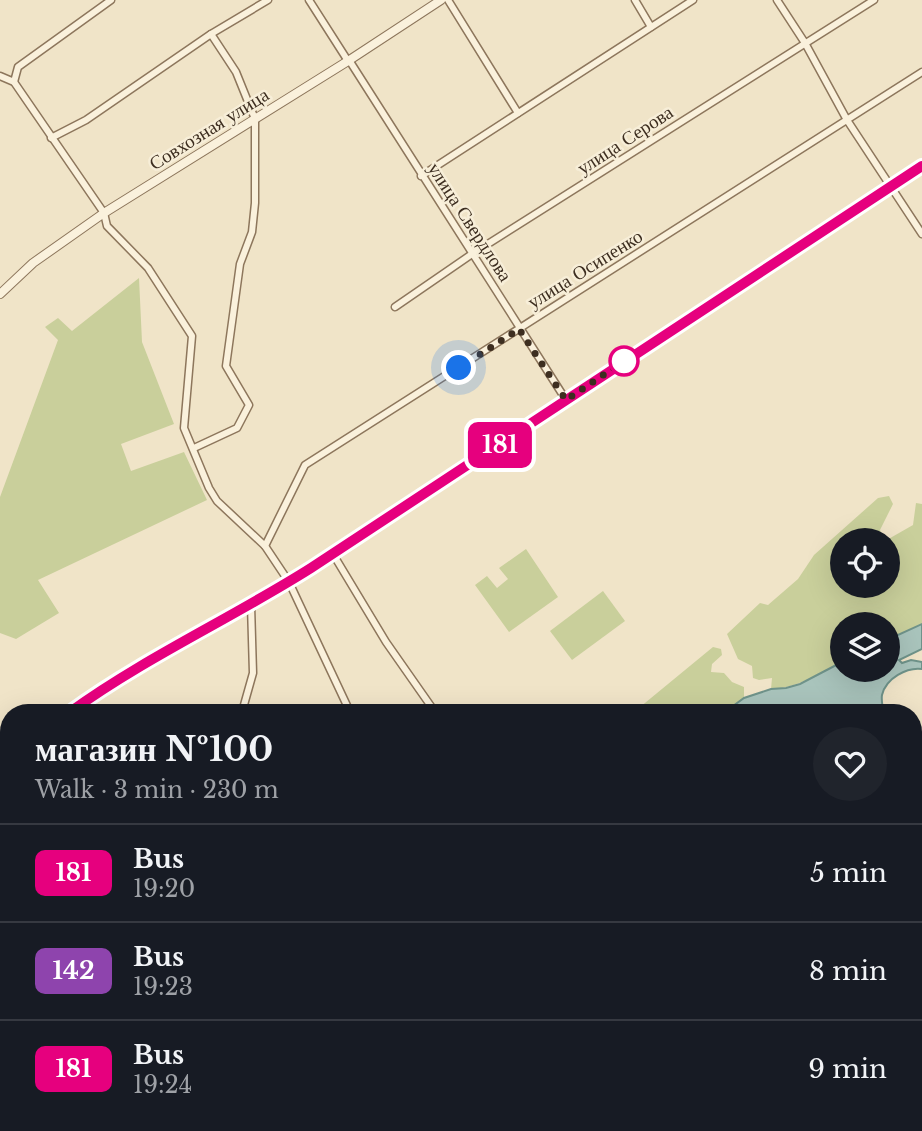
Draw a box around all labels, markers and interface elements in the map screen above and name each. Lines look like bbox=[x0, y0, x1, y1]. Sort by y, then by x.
street label: Совхозная улица bbox=[145, 83, 274, 175]
street label: улица Серова bbox=[573, 100, 678, 180]
street label: улица Свердлова bbox=[423, 158, 517, 286]
street label: улица Осипенко bbox=[523, 224, 647, 314]
unlabelled marker bbox=[609, 346, 639, 376]
your location bbox=[441, 350, 476, 385]
line badge: 181 bbox=[460, 422, 540, 468]
text: 181 bbox=[482, 430, 518, 459]
map controls bbox=[830, 528, 900, 682]
button: locate bbox=[830, 528, 900, 598]
button: layers bbox=[830, 612, 900, 682]
button: heart bbox=[813, 727, 887, 801]
text: магазин №100 bbox=[35, 729, 273, 770]
text: Walk · 3 min · 230 m bbox=[35, 776, 279, 804]
text: Bus bbox=[133, 843, 184, 875]
text: 5 min bbox=[810, 857, 887, 889]
text: 181 bbox=[55, 858, 92, 887]
text: 19:20 bbox=[133, 875, 195, 903]
text: Bus bbox=[133, 941, 184, 973]
text: 8 min bbox=[809, 955, 887, 987]
text: 142 bbox=[52, 956, 95, 985]
text: 19:23 bbox=[133, 973, 193, 1001]
text: Bus bbox=[133, 1039, 184, 1071]
text: 9 min bbox=[808, 1053, 887, 1085]
text: 181 bbox=[55, 1054, 92, 1083]
text: 19:24 bbox=[133, 1071, 192, 1099]

